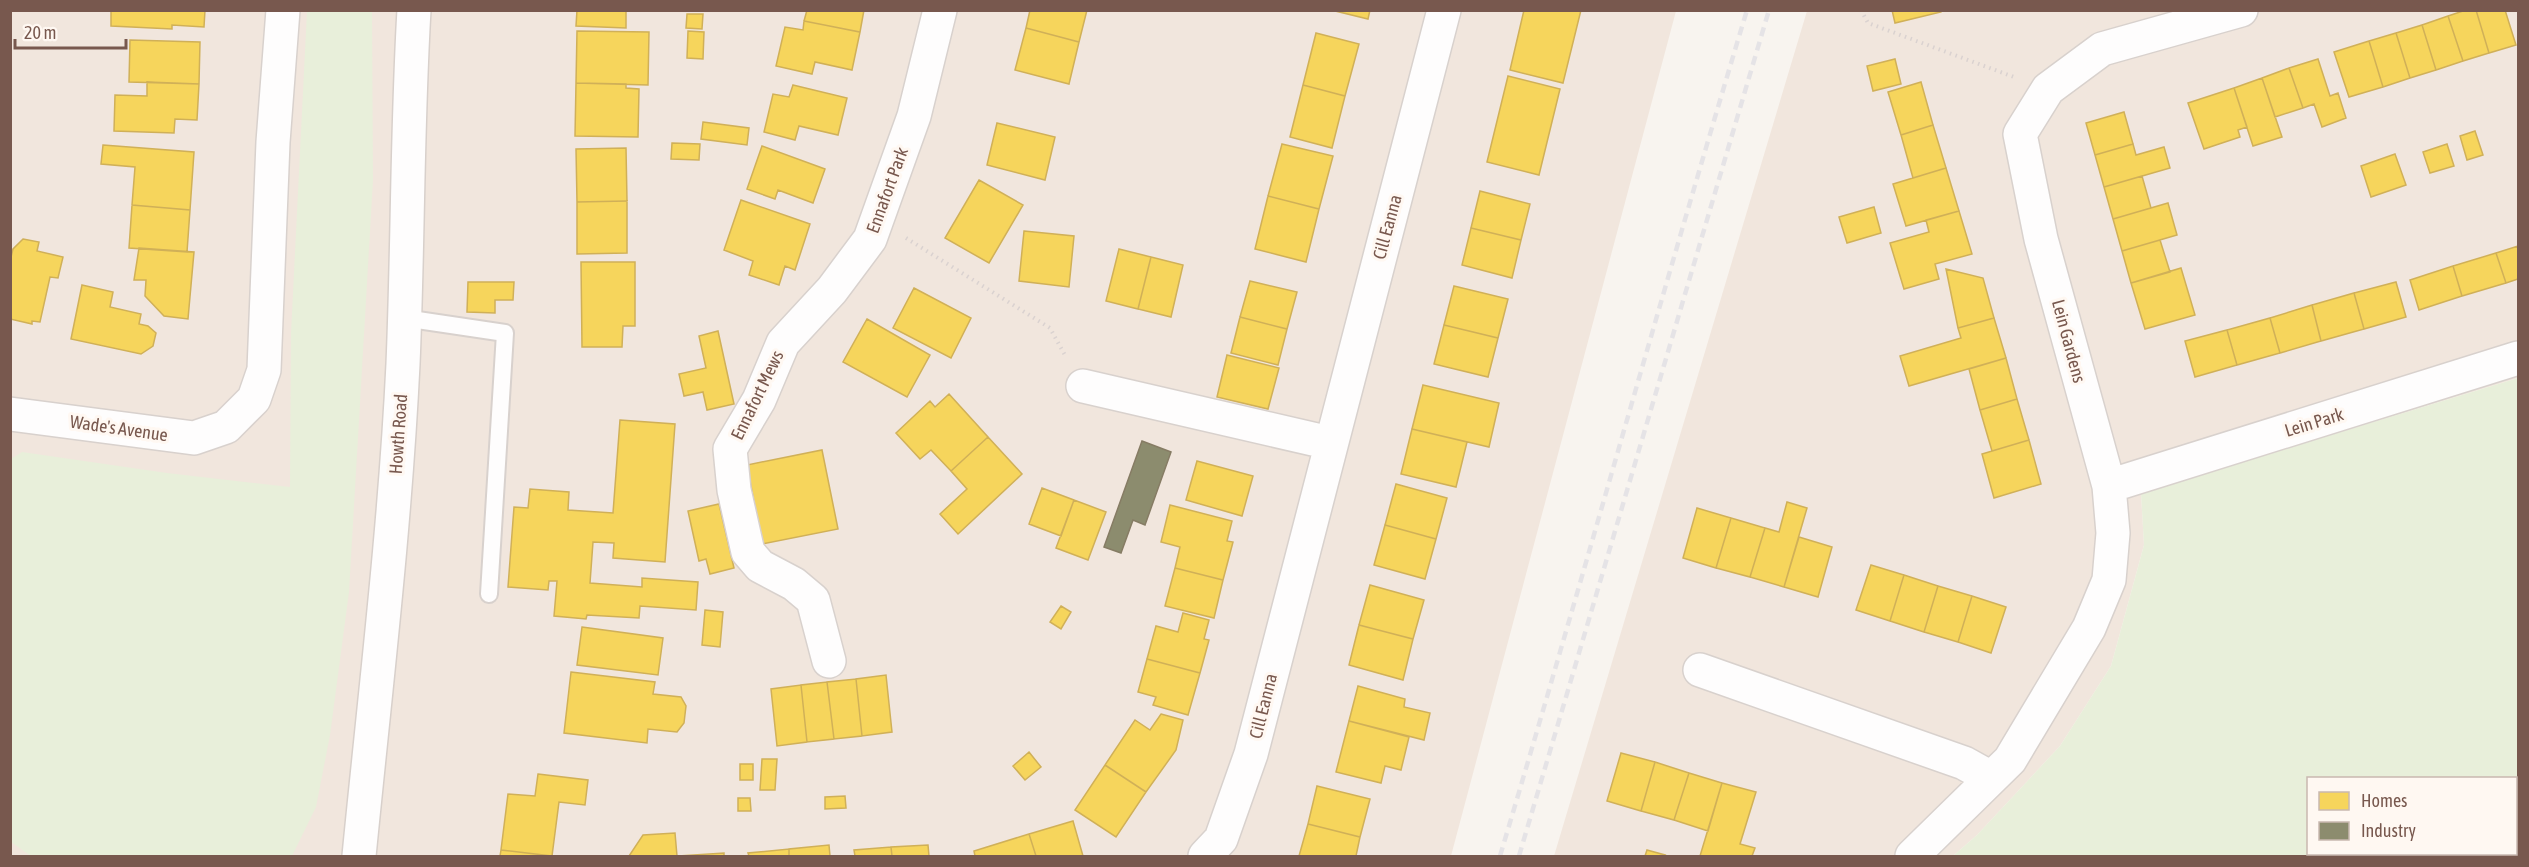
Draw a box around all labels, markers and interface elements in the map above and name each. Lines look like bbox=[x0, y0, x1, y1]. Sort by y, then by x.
scale bar bbox=[15, 12, 126, 50]
text: 20 m bbox=[24, 22, 56, 43]
street label: Ennafort Park bbox=[862, 144, 912, 236]
street label: Cill Eanna bbox=[1368, 192, 1406, 262]
street label: Lein Gardens bbox=[2048, 297, 2090, 385]
street label: Ennafort Mews bbox=[726, 347, 788, 443]
street label: Howth Road bbox=[385, 393, 411, 475]
street label: Lein Park bbox=[2282, 403, 2346, 441]
street label: Wade's Avenue bbox=[69, 411, 169, 445]
street label: Cill Eanna bbox=[1245, 671, 1281, 741]
legend bbox=[2307, 777, 2517, 855]
text: Homes bbox=[2361, 790, 2407, 811]
text: Industry bbox=[2361, 820, 2416, 841]

